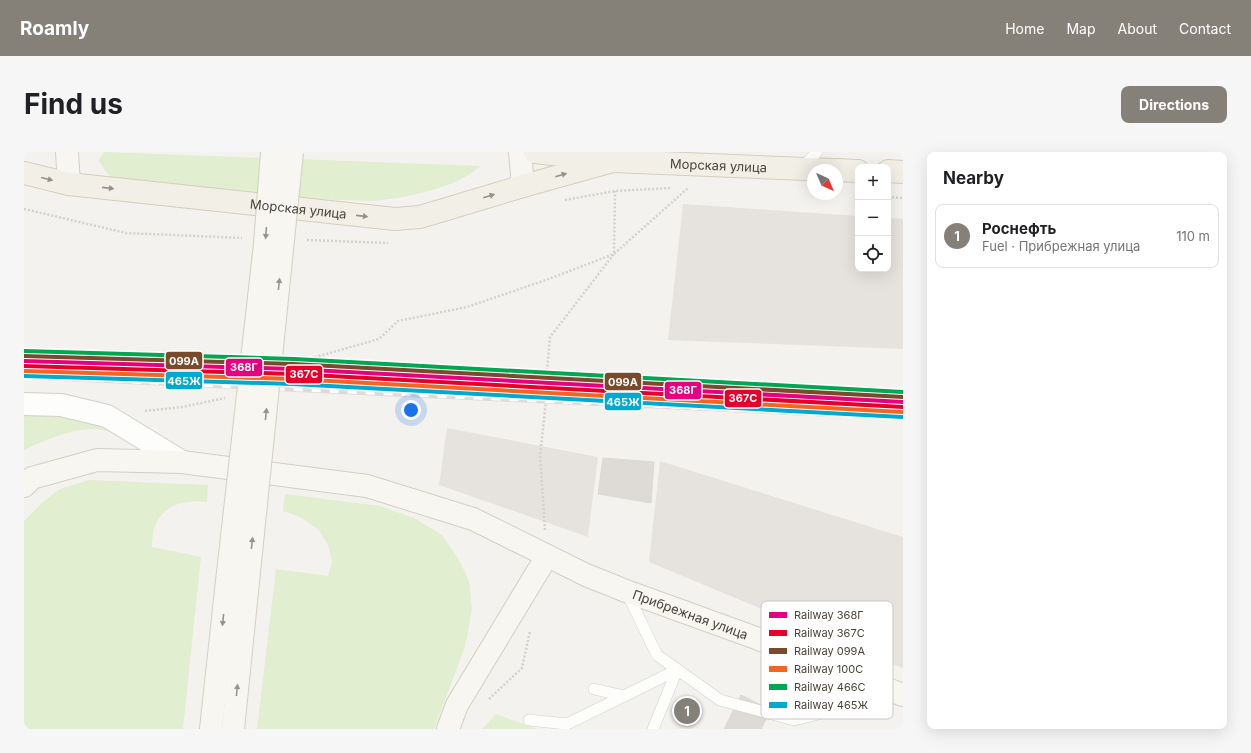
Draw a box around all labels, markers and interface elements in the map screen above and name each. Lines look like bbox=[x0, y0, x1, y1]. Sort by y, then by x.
text: Roamly bbox=[20, 17, 89, 40]
text: Home bbox=[1005, 20, 1044, 37]
text: Map bbox=[1066, 20, 1096, 37]
text: About bbox=[1118, 20, 1157, 37]
text: Contact bbox=[1179, 20, 1231, 37]
button: Directions bbox=[1121, 86, 1227, 123]
text: Find us bbox=[24, 87, 123, 121]
street label: Морская улица bbox=[670, 155, 767, 175]
north arrow bbox=[807, 164, 843, 200]
map controls bbox=[855, 164, 891, 272]
button: + bbox=[855, 164, 891, 200]
text: Nearby bbox=[943, 168, 1004, 188]
one-way arrow bbox=[555, 172, 567, 178]
one-way arrow bbox=[40, 176, 53, 182]
one-way arrow bbox=[102, 185, 114, 192]
one-way arrow bbox=[483, 193, 495, 199]
street label: Морская улица bbox=[249, 195, 348, 222]
button: − bbox=[855, 200, 891, 236]
one-way arrow bbox=[356, 213, 368, 219]
text: Роснефть bbox=[982, 219, 1056, 238]
one-way arrow bbox=[262, 227, 269, 239]
text: 1 bbox=[954, 228, 960, 244]
text: 110 m bbox=[1176, 228, 1210, 244]
button: locate bbox=[855, 236, 891, 272]
text: Fuel · Прибрежная улица bbox=[982, 238, 1140, 254]
one-way arrow bbox=[276, 278, 282, 290]
line badge: 099А bbox=[165, 351, 203, 370]
text: 099А bbox=[169, 354, 199, 368]
line badge: 368Г bbox=[225, 358, 263, 377]
text: 368Г bbox=[230, 360, 258, 374]
line badge: 367С bbox=[285, 365, 323, 384]
text: 367С bbox=[290, 367, 318, 381]
line badge: 465Ж bbox=[165, 371, 203, 390]
line badge: 099А bbox=[604, 372, 642, 391]
text: 465Ж bbox=[167, 374, 201, 388]
text: 099А bbox=[608, 375, 638, 389]
line badge: 368Г bbox=[664, 381, 702, 400]
text: 368Г bbox=[669, 383, 697, 397]
line badge: 367С bbox=[724, 389, 762, 408]
text: 367С bbox=[729, 391, 757, 405]
line badge: 465Ж bbox=[604, 392, 642, 411]
text: 465Ж bbox=[606, 395, 640, 409]
your location bbox=[401, 400, 421, 420]
one-way arrow bbox=[262, 408, 269, 420]
one-way arrow bbox=[249, 537, 256, 549]
street label: Прибрежная улица bbox=[630, 586, 750, 642]
legend bbox=[761, 601, 893, 719]
text: Railway 368Г bbox=[794, 608, 864, 622]
one-way arrow bbox=[220, 614, 226, 626]
text: Railway 367С bbox=[794, 626, 865, 640]
text: Railway 099А bbox=[794, 644, 865, 658]
text: Railway 100C bbox=[794, 662, 863, 676]
text: Railway 466С bbox=[794, 680, 866, 694]
one-way arrow bbox=[234, 684, 241, 696]
pin: 1 bbox=[674, 696, 700, 726]
text: Railway 465Ж bbox=[794, 698, 868, 712]

